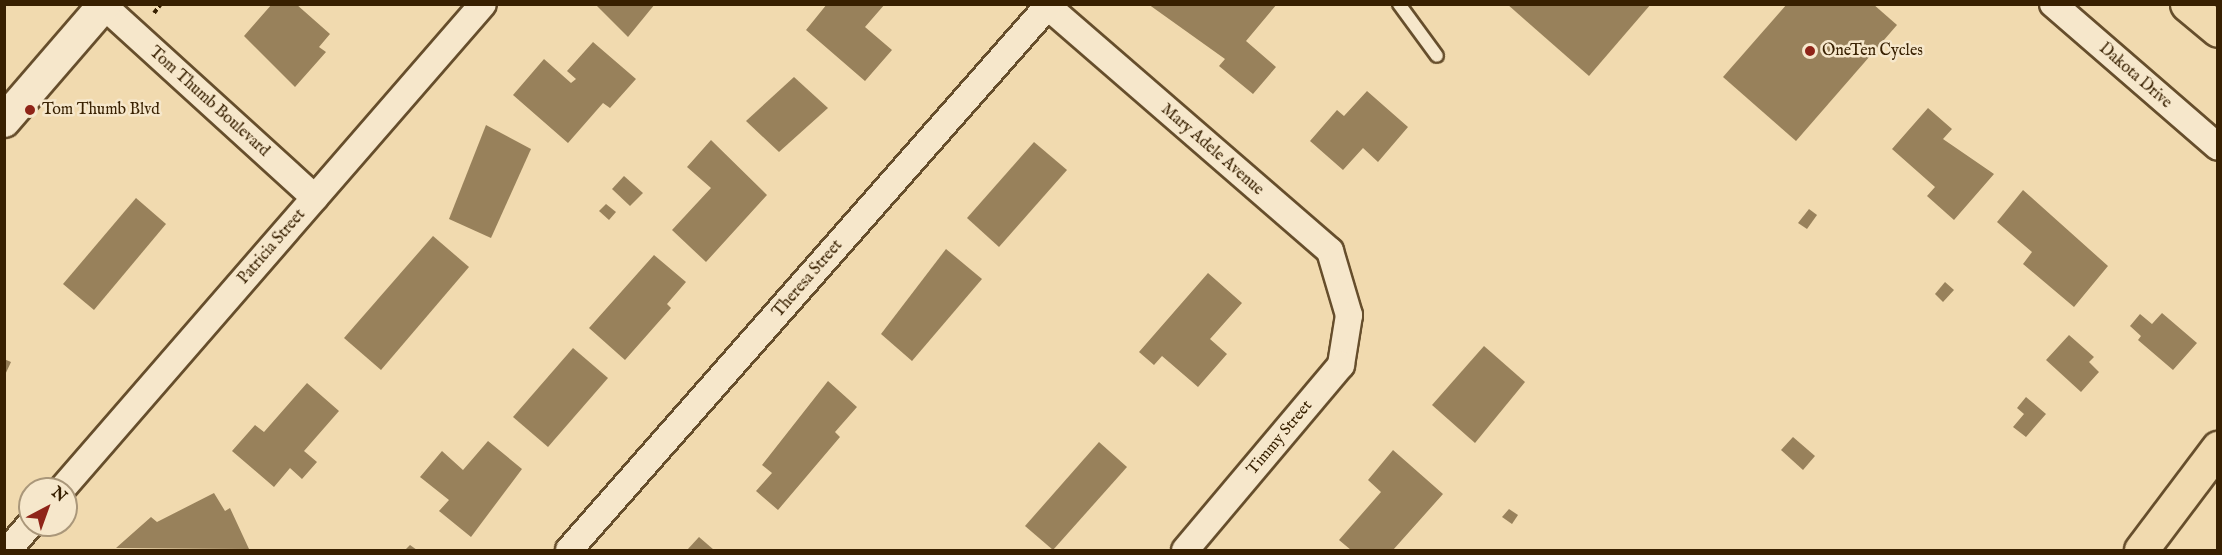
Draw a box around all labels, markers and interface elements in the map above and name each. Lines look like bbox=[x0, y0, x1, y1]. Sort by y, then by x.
street label: Dakota Drive bbox=[2095, 39, 2175, 113]
place label: OneTen Cycles bbox=[1822, 41, 1923, 61]
street label: Tom Thumb Boulevard bbox=[145, 43, 273, 161]
marker: OneTen Cycles bbox=[1803, 44, 1817, 58]
place label: Tom Thumb Blvd bbox=[42, 100, 160, 120]
street label: Mary Adele Avenue bbox=[1157, 100, 1267, 200]
marker: Tom Thumb Blvd bbox=[23, 103, 37, 117]
street label: Patricia Street bbox=[234, 206, 310, 288]
street label: Theresa Street bbox=[769, 236, 847, 322]
street label: Timmy Street bbox=[1243, 397, 1317, 479]
north arrow bbox=[18, 477, 78, 537]
text: N bbox=[47, 483, 70, 507]

